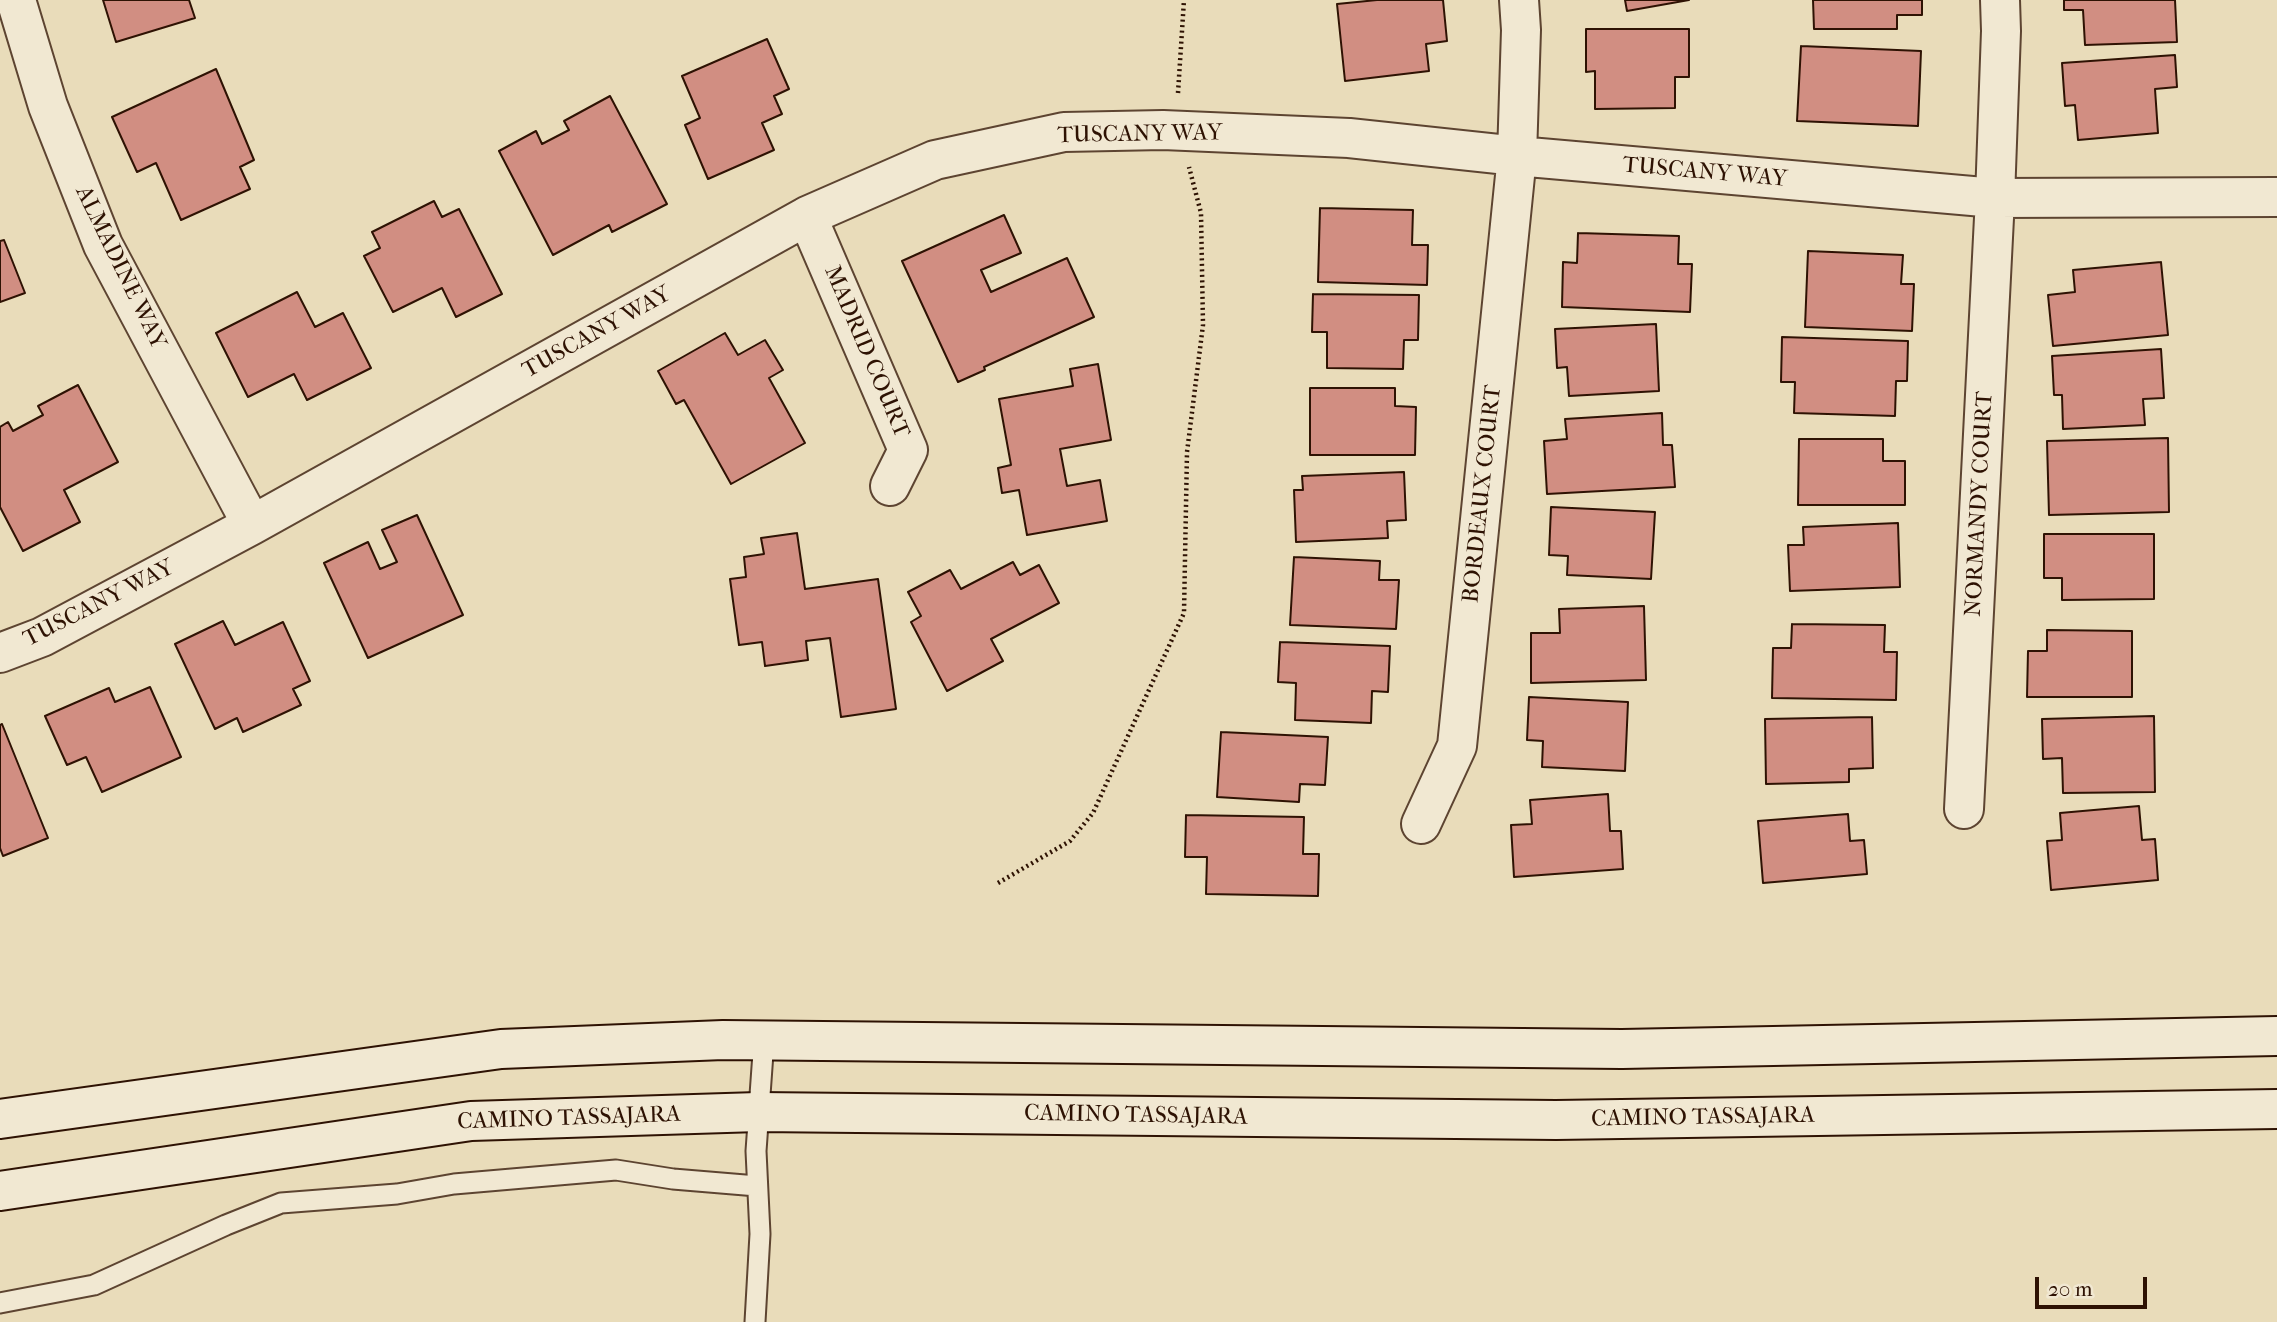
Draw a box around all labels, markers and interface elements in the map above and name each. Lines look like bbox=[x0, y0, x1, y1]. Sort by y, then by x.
street label: TUSCANY WAY bbox=[1057, 120, 1223, 150]
street label: TUSCANY WAY bbox=[1622, 152, 1788, 194]
street label: ALMADINE WAY bbox=[68, 182, 172, 354]
street label: MADRID COURT bbox=[817, 262, 915, 442]
street label: TUSCANY WAY bbox=[518, 281, 676, 385]
street label: BORDEAUX COURT bbox=[1458, 384, 1508, 604]
street label: NORMANDY COURT bbox=[1960, 391, 2000, 617]
street label: TUSCANY WAY bbox=[19, 554, 179, 654]
street label: CAMINO TASSAJARA bbox=[1024, 1100, 1248, 1132]
street label: CAMINO TASSAJARA bbox=[457, 1101, 681, 1137]
street label: CAMINO TASSAJARA bbox=[1591, 1102, 1815, 1134]
scale bar bbox=[2039, 1262, 2151, 1306]
text: 20 m bbox=[2048, 1277, 2092, 1301]

